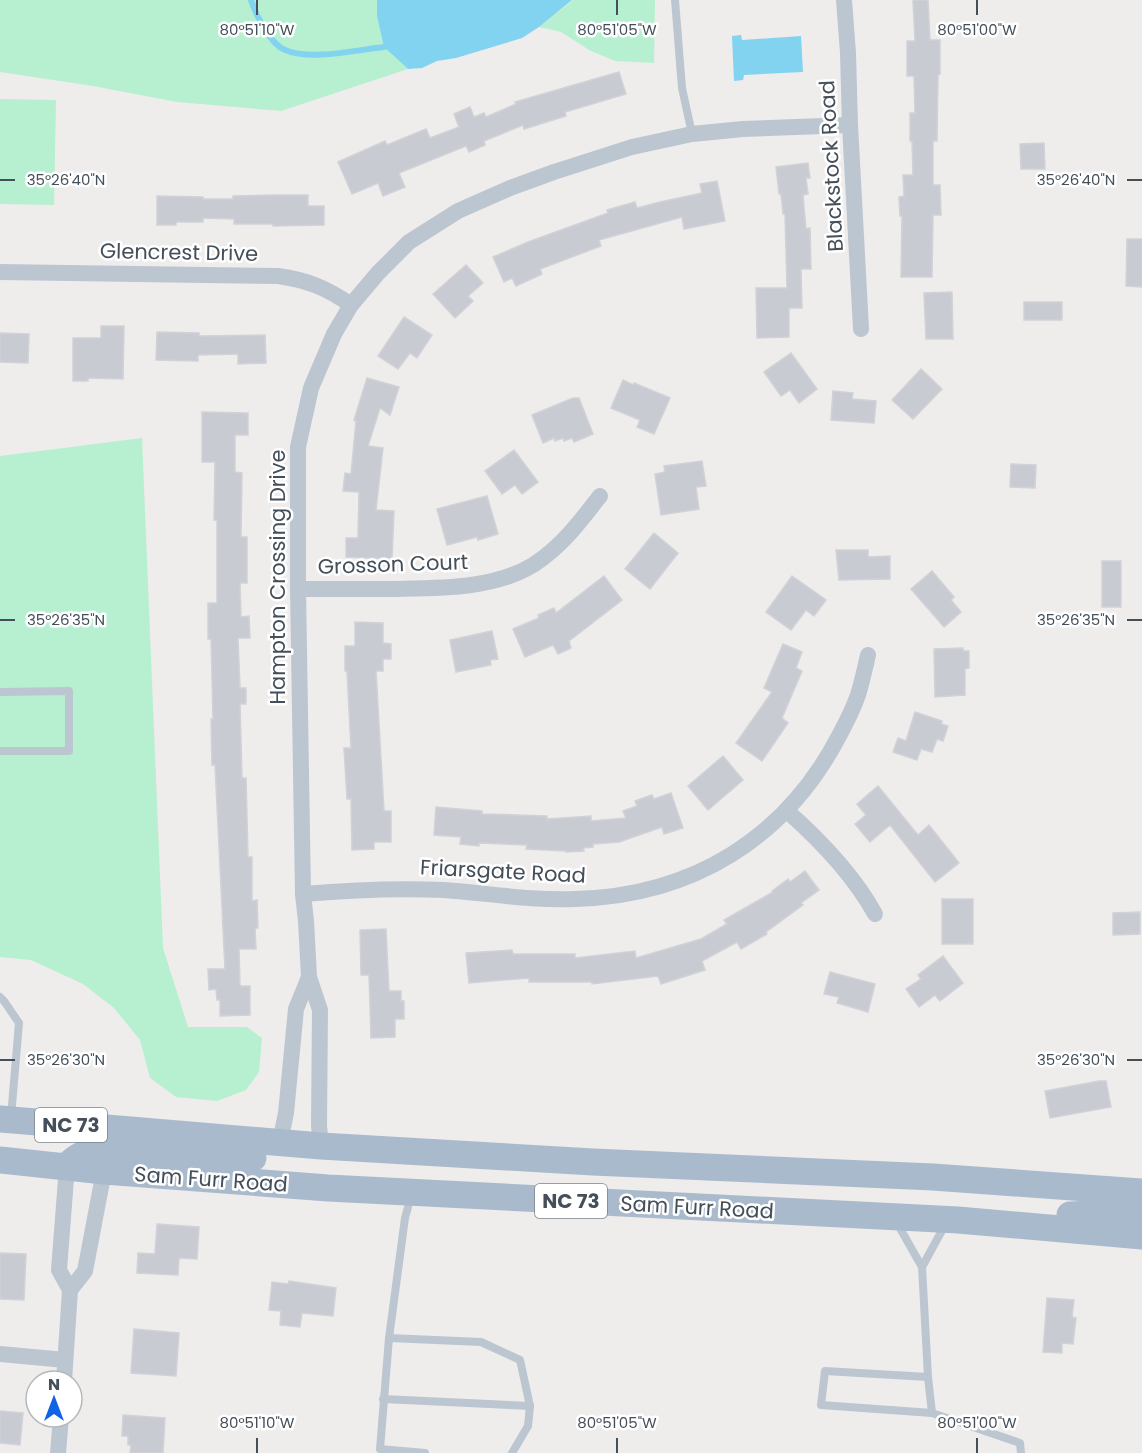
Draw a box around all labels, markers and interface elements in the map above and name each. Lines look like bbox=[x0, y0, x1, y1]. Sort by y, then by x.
text: 80°51'10"W bbox=[220, 19, 295, 40]
text: 80°51'05"W bbox=[577, 19, 657, 40]
text: 80°51'00"W bbox=[937, 19, 1017, 40]
street label: Blackstock Road bbox=[812, 80, 850, 252]
text: 35°26'40"N bbox=[27, 169, 105, 190]
text: 35°26'40"N bbox=[1037, 169, 1115, 190]
street label: Glencrest Drive bbox=[100, 236, 258, 268]
street label: Hampton Crossing Drive bbox=[263, 449, 292, 705]
street label: Grosson Court bbox=[317, 547, 469, 581]
text: 35°26'35"N bbox=[27, 609, 105, 630]
text: 35°26'35"N bbox=[1037, 609, 1115, 630]
street label: Friarsgate Road bbox=[419, 852, 587, 890]
text: 35°26'30"N bbox=[27, 1049, 105, 1070]
text: 35°26'30"N bbox=[1037, 1049, 1115, 1070]
road number: NC 73 bbox=[35, 1108, 107, 1142]
street label: Sam Furr Road bbox=[133, 1159, 289, 1199]
road number: NC 73 bbox=[535, 1184, 607, 1218]
street label: Sam Furr Road bbox=[620, 1188, 774, 1226]
north arrow bbox=[24, 1369, 84, 1429]
text: N bbox=[48, 1373, 60, 1396]
text: 80°51'10"W bbox=[220, 1412, 295, 1433]
text: 80°51'05"W bbox=[577, 1412, 657, 1433]
text: 80°51'00"W bbox=[937, 1412, 1017, 1433]

